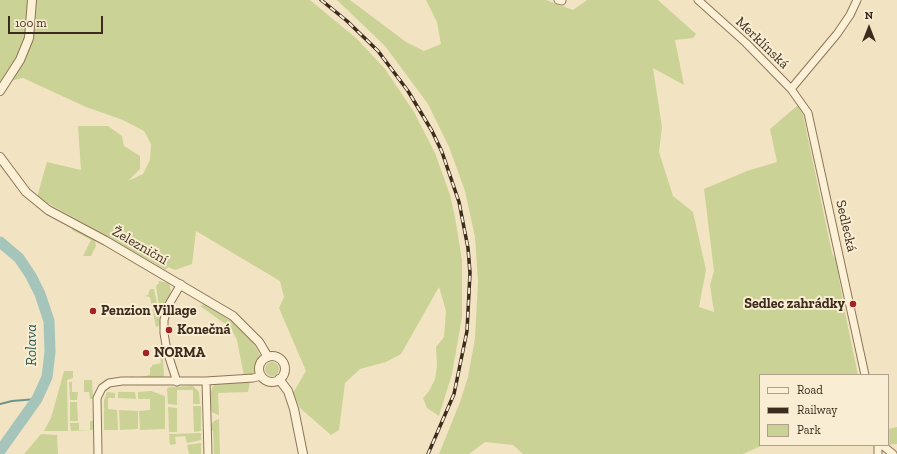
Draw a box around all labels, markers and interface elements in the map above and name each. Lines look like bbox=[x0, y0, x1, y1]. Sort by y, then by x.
scale bar bbox=[10, 8, 105, 34]
north arrow bbox=[849, 8, 889, 48]
text: N bbox=[865, 9, 873, 22]
street label: Merklínská bbox=[732, 14, 792, 72]
text: 100 m bbox=[15, 16, 47, 30]
street label: Sedlecká bbox=[832, 199, 860, 253]
street label: Železniční bbox=[109, 223, 171, 269]
place label: Sedlec zahrádky bbox=[744, 296, 845, 312]
marker: Sedlec zahrádky bbox=[848, 299, 858, 309]
place label: Penzion Village bbox=[101, 303, 196, 319]
marker: Penzion Village bbox=[88, 306, 98, 316]
place label: Konečná bbox=[177, 322, 231, 338]
water label: Rolava bbox=[23, 324, 41, 366]
marker: Konečná bbox=[164, 325, 174, 335]
place label: NORMA bbox=[154, 345, 205, 361]
marker: NORMA bbox=[141, 348, 151, 358]
legend bbox=[759, 374, 889, 446]
text: Road bbox=[797, 383, 823, 397]
text: Railway bbox=[797, 403, 838, 417]
text: Park bbox=[797, 423, 821, 437]

